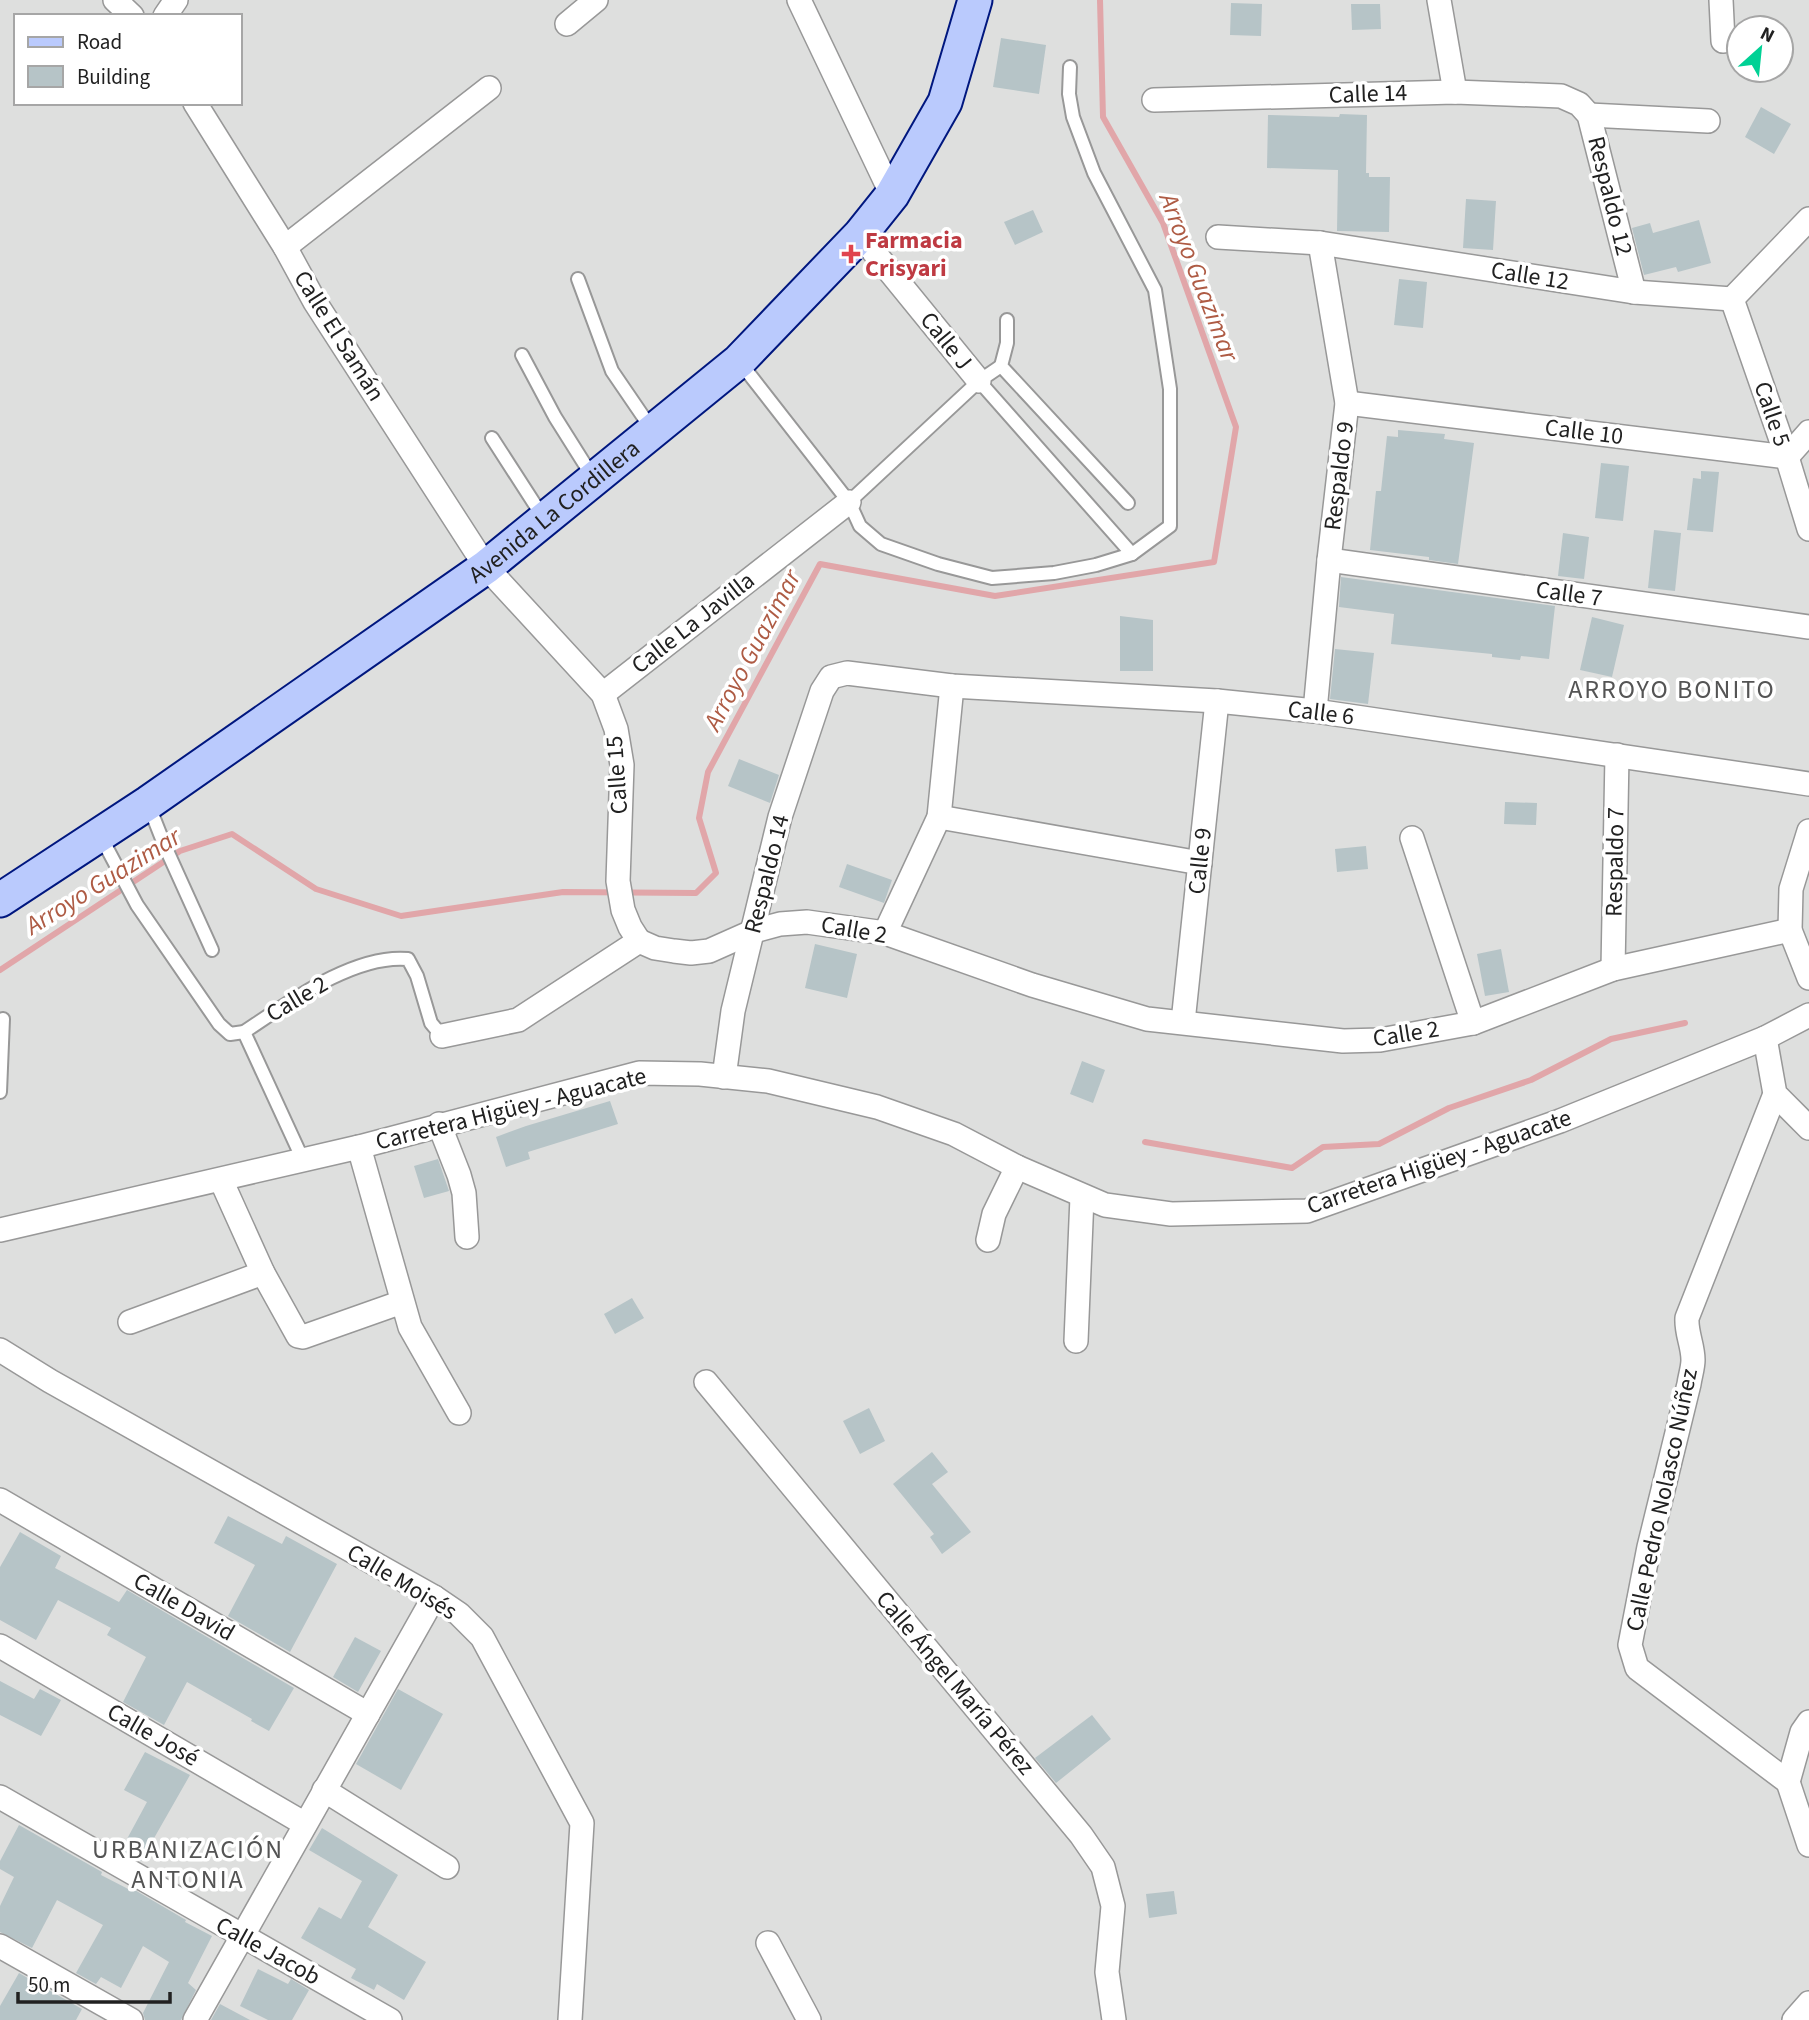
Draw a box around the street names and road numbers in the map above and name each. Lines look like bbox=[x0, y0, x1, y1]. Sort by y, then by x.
street label: Calle 14 bbox=[1328, 75, 1408, 113]
street label: Respaldo 12 bbox=[1578, 133, 1642, 259]
street label: Calle 12 bbox=[1488, 253, 1572, 299]
street label: Calle El Samán bbox=[285, 264, 393, 408]
street label: Calle J bbox=[912, 304, 980, 378]
street label: Calle 5 bbox=[1745, 377, 1799, 451]
street label: Calle 10 bbox=[1543, 410, 1625, 454]
street label: Respaldo 9 bbox=[1315, 419, 1363, 533]
street label: Avenida La Cordillera bbox=[461, 431, 647, 592]
street label: Calle La Javilla bbox=[624, 564, 762, 682]
street label: Calle 7 bbox=[1534, 572, 1604, 616]
street label: Calle 6 bbox=[1286, 692, 1356, 734]
street label: Calle 15 bbox=[597, 735, 637, 815]
street label: Respaldo 7 bbox=[1597, 807, 1633, 917]
street label: Respaldo 14 bbox=[735, 811, 799, 937]
street label: Calle 9 bbox=[1179, 826, 1221, 896]
street label: Calle 2 bbox=[818, 907, 890, 953]
street label: Calle 2 bbox=[259, 967, 335, 1031]
street label: Calle 2 bbox=[1370, 1012, 1442, 1056]
street label: Carretera Higüey - Aguacate bbox=[372, 1058, 650, 1160]
street label: Carretera Higüey - Aguacate bbox=[1302, 1100, 1576, 1224]
street label: Calle Pedro Nolasco Núñez bbox=[1617, 1365, 1707, 1635]
street label: Calle Moisés bbox=[340, 1535, 464, 1629]
street label: Calle David bbox=[127, 1564, 241, 1650]
street label: Calle Ángel María Pérez bbox=[867, 1583, 1043, 1783]
street label: Calle José bbox=[100, 1695, 206, 1775]
street label: Calle Jacob bbox=[209, 1908, 327, 1994]

